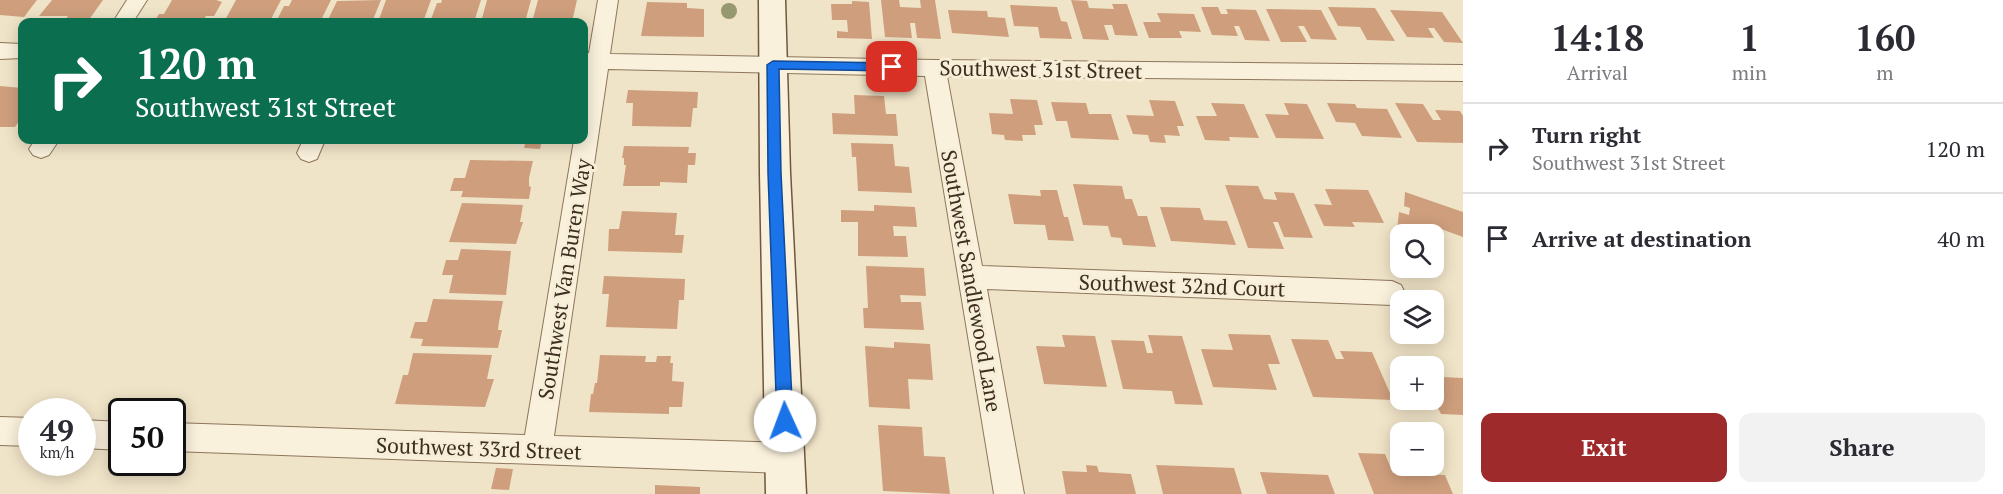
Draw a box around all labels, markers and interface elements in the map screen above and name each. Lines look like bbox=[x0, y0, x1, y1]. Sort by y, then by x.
text: 14:18 bbox=[1551, 14, 1644, 61]
text: 1 bbox=[1739, 14, 1760, 61]
text: 160 bbox=[1854, 14, 1915, 61]
text: 120 m bbox=[135, 35, 256, 91]
pin bbox=[866, 41, 917, 92]
icon: right bbox=[36, 42, 114, 120]
icon: arrive bbox=[875, 50, 908, 83]
street label: Southwest 31st Street bbox=[939, 53, 1143, 85]
text: Arrival bbox=[1567, 59, 1628, 86]
text: min bbox=[1732, 59, 1767, 86]
text: m bbox=[1876, 59, 1894, 86]
text: Southwest 31st Street bbox=[135, 89, 396, 125]
text: Turn right bbox=[1532, 120, 1641, 149]
icon: right bbox=[1481, 132, 1514, 165]
text: 120 m bbox=[1925, 134, 1985, 163]
street label: Southwest Sandlewood Lane bbox=[935, 148, 1009, 414]
text: Southwest 31st Street bbox=[1532, 149, 1725, 176]
street label: Southwest Van Buren Way bbox=[531, 156, 597, 401]
icon: arrive bbox=[1481, 222, 1514, 255]
map controls bbox=[1390, 224, 1444, 476]
button: search bbox=[1390, 224, 1444, 278]
text: Arrive at destination bbox=[1532, 224, 1751, 253]
text: 40 m bbox=[1937, 224, 1985, 253]
street label: Southwest 32nd Court bbox=[1078, 267, 1286, 303]
button: layers bbox=[1390, 290, 1444, 344]
button: + bbox=[1390, 356, 1444, 410]
position arrow bbox=[753, 389, 817, 453]
speed limit sign: 50 bbox=[108, 398, 186, 476]
text: 49 bbox=[40, 410, 74, 450]
button: Exit bbox=[1481, 413, 1727, 482]
button: Share bbox=[1739, 413, 1985, 482]
button: − bbox=[1390, 422, 1444, 476]
street label: Southwest 33rd Street bbox=[376, 430, 583, 466]
text: km/h bbox=[40, 442, 74, 462]

